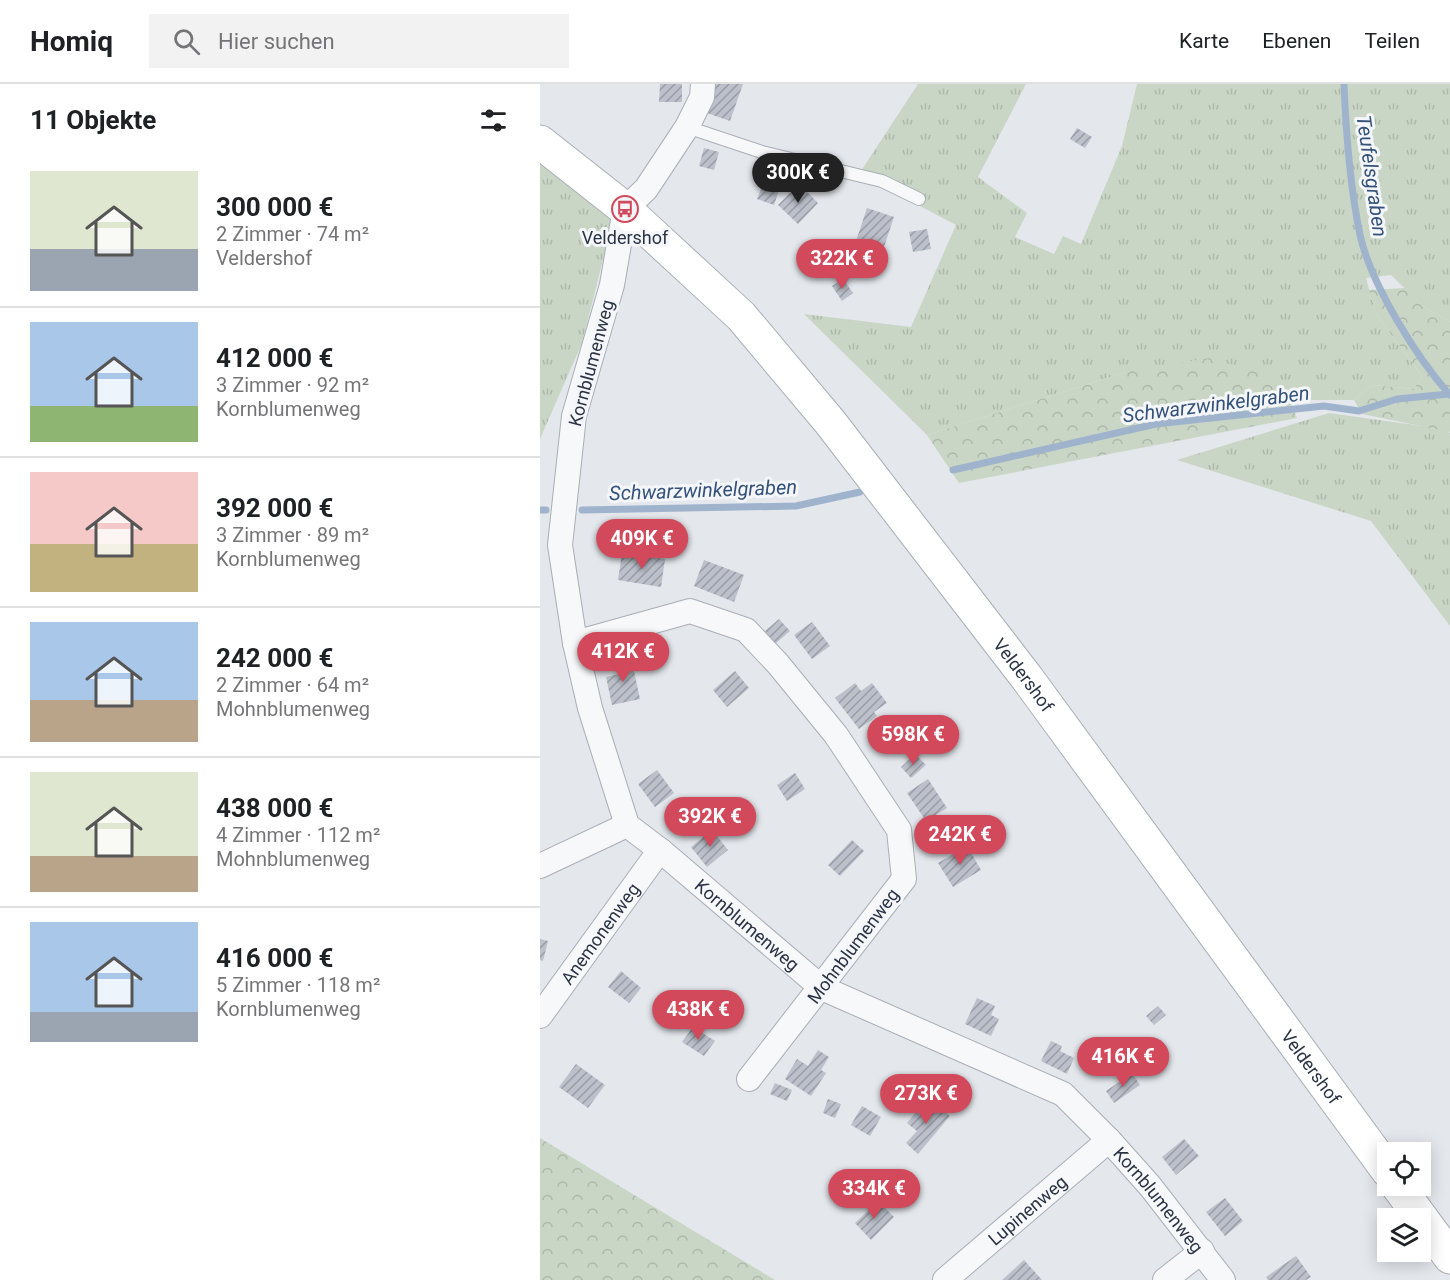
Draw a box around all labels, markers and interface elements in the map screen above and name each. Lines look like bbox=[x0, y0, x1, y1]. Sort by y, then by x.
search box bbox=[149, 14, 569, 68]
text: Homiq bbox=[30, 25, 113, 58]
icon: search bbox=[170, 25, 203, 58]
text: Hier suchen bbox=[218, 29, 335, 54]
text: Karte bbox=[1179, 29, 1229, 53]
text: Ebenen bbox=[1262, 29, 1331, 53]
text: Teilen bbox=[1364, 29, 1420, 53]
icon: filters bbox=[477, 104, 510, 137]
text: 11 Objekte bbox=[30, 105, 156, 135]
water label: Teufelsgraben bbox=[1352, 114, 1392, 238]
pin: 300K € bbox=[749, 153, 847, 204]
text: 300K € bbox=[766, 160, 830, 184]
text: 300 000 € bbox=[216, 192, 333, 222]
bus stop icon: Veldershof bbox=[610, 194, 640, 224]
icon: home bbox=[78, 195, 150, 267]
text: 2 Zimmer · 74 m² bbox=[216, 222, 369, 246]
place label: Veldershof bbox=[582, 227, 669, 248]
pin: 322K € bbox=[793, 239, 891, 290]
text: Veldershof bbox=[216, 246, 312, 270]
text: 322K € bbox=[810, 246, 874, 270]
street label: Kornblumenweg bbox=[564, 297, 618, 429]
text: 412 000 € bbox=[216, 343, 333, 373]
icon: home bbox=[78, 346, 150, 418]
text: 3 Zimmer · 92 m² bbox=[216, 373, 369, 397]
water label: Schwarzwinkelgraben bbox=[1121, 381, 1311, 427]
text: Kornblumenweg bbox=[216, 397, 361, 421]
water label: Schwarzwinkelgraben bbox=[609, 475, 797, 505]
text: 392 000 € bbox=[216, 493, 333, 523]
icon: home bbox=[78, 496, 150, 568]
pin: 409K € bbox=[593, 519, 691, 570]
text: 3 Zimmer · 89 m² bbox=[216, 523, 369, 547]
text: 409K € bbox=[610, 526, 674, 550]
text: Kornblumenweg bbox=[216, 547, 361, 571]
pin: 412K € bbox=[574, 632, 672, 683]
street label: Veldershof bbox=[990, 634, 1059, 716]
text: 412K € bbox=[591, 639, 655, 663]
text: 242 000 € bbox=[216, 643, 333, 673]
icon: home bbox=[78, 646, 150, 718]
text: 2 Zimmer · 64 m² bbox=[216, 673, 369, 697]
text: Mohnblumenweg bbox=[216, 697, 370, 721]
pin: 598K € bbox=[864, 715, 962, 766]
text: 598K € bbox=[881, 722, 945, 746]
text: 438 000 € bbox=[216, 793, 333, 823]
icon: home bbox=[78, 796, 150, 868]
pin: 392K € bbox=[661, 797, 759, 848]
text: 392K € bbox=[678, 804, 742, 828]
pin: 242K € bbox=[911, 815, 1009, 866]
text: 242K € bbox=[928, 822, 992, 846]
text: 4 Zimmer · 112 m² bbox=[216, 823, 380, 847]
text: Mohnblumenweg bbox=[216, 847, 370, 871]
street label: Kornblumenweg bbox=[691, 874, 804, 975]
street label: Anemonenweg bbox=[556, 879, 643, 988]
street label: Mohnblumenweg bbox=[803, 884, 903, 1008]
text: 416 000 € bbox=[216, 943, 333, 973]
icon: home bbox=[78, 946, 150, 1018]
text: 5 Zimmer · 118 m² bbox=[216, 973, 380, 997]
pin: 438K € bbox=[649, 990, 747, 1041]
text: Kornblumenweg bbox=[216, 997, 361, 1021]
text: 438K € bbox=[666, 997, 730, 1021]
street label: Veldershof bbox=[1277, 1025, 1346, 1108]
pin: 416K € bbox=[1074, 1037, 1172, 1088]
text: 416K € bbox=[1091, 1044, 1155, 1068]
pin: 273K € bbox=[877, 1074, 975, 1125]
text: 273K € bbox=[894, 1081, 958, 1105]
street label: Kornblumenweg bbox=[1110, 1142, 1208, 1257]
map controls bbox=[1377, 1142, 1431, 1262]
button: locate bbox=[1377, 1142, 1431, 1196]
pin: 334K € bbox=[825, 1169, 923, 1220]
street label: Lupinenweg bbox=[984, 1171, 1071, 1249]
text: 334K € bbox=[842, 1176, 906, 1200]
button: layers bbox=[1377, 1208, 1431, 1262]

